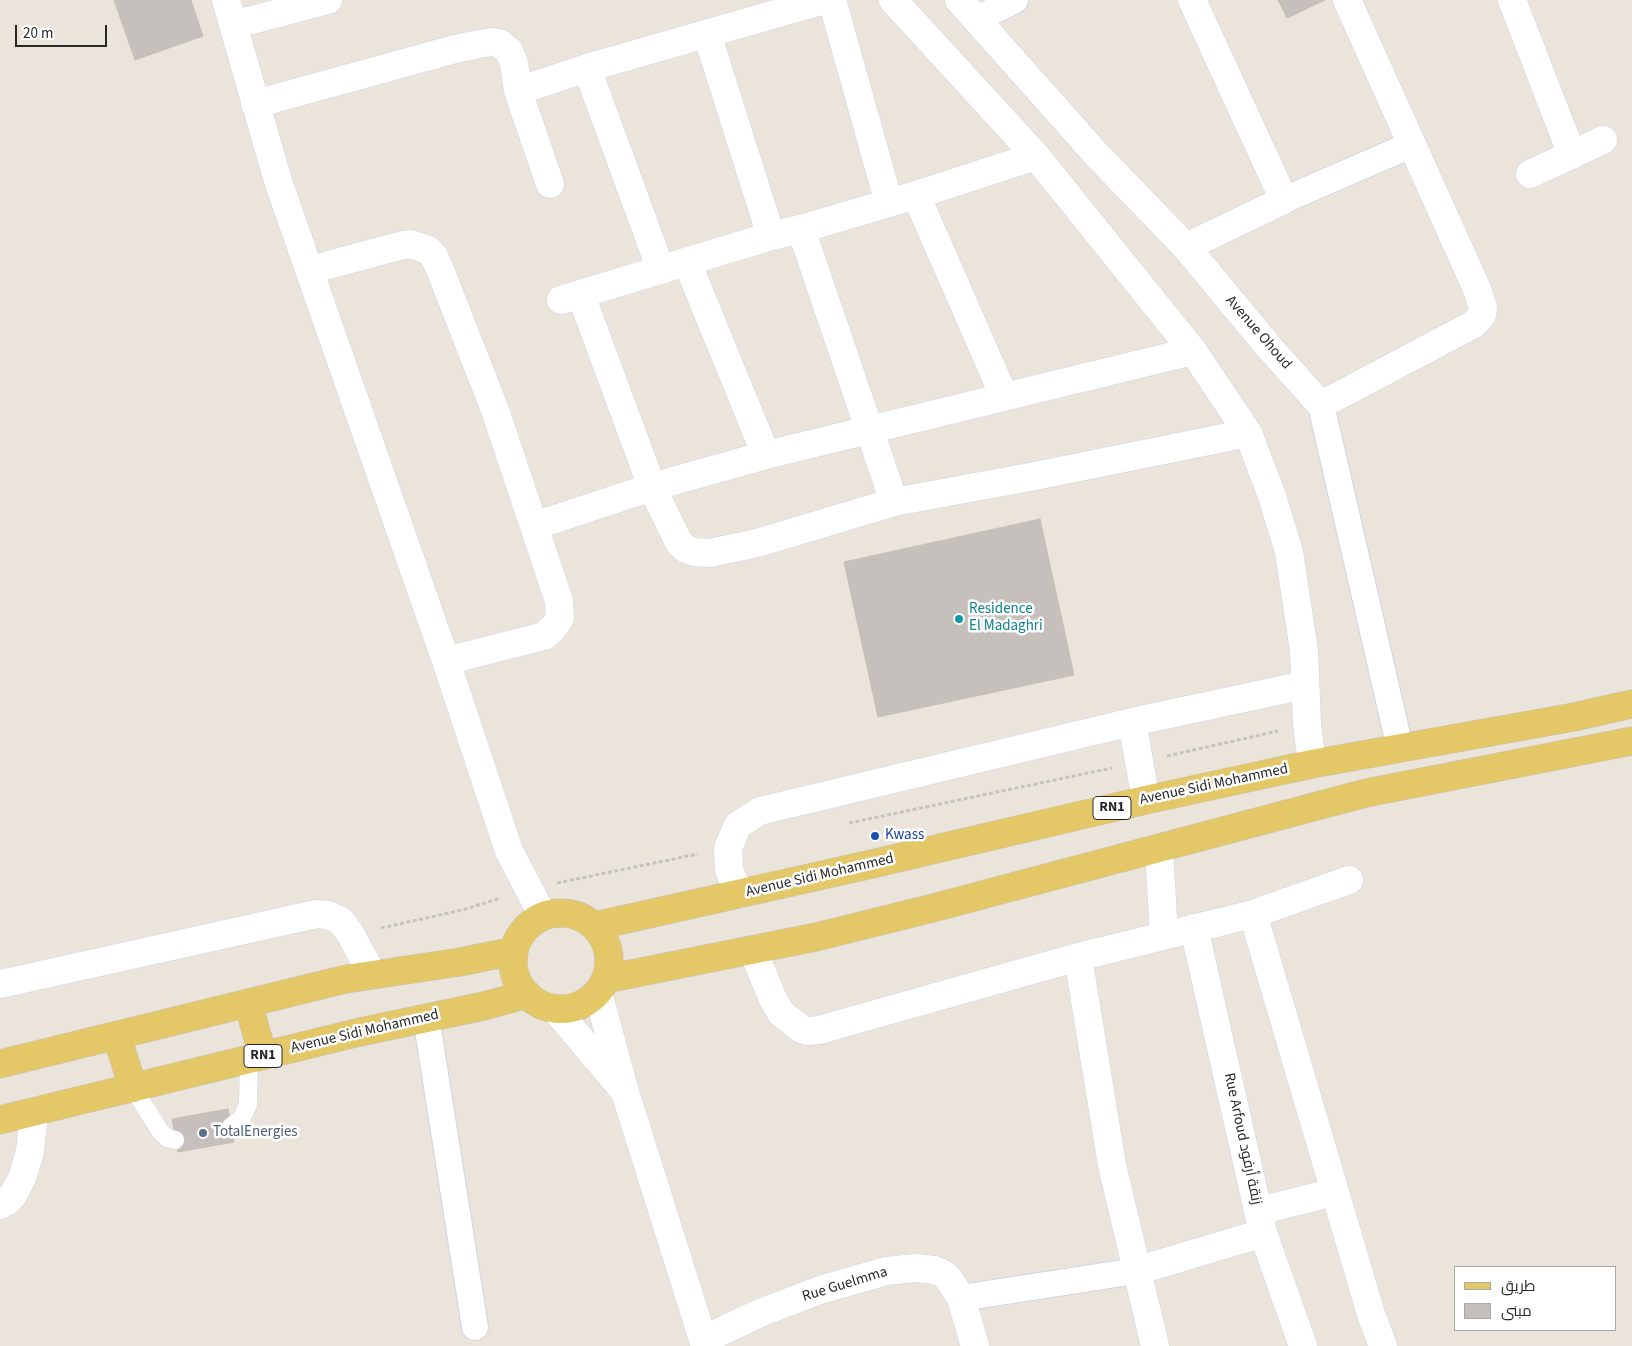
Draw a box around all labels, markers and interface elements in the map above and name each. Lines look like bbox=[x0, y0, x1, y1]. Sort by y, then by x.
scale bar bbox=[18, 15, 110, 47]
text: 20 m bbox=[23, 23, 53, 44]
street label: Avenue Ohoud bbox=[1221, 292, 1295, 374]
place label: Residence El Madaghri bbox=[969, 601, 1043, 636]
marker: Residence El Madaghri bbox=[953, 613, 965, 625]
street label: Avenue Sidi Mohammed bbox=[1138, 760, 1290, 810]
road number: RN1 bbox=[1093, 796, 1131, 820]
place label: Kwass bbox=[885, 827, 924, 845]
marker: Kwass bbox=[869, 830, 881, 842]
street label: Avenue Sidi Mohammed bbox=[744, 850, 896, 902]
street label: Avenue Sidi Mohammed bbox=[289, 1006, 441, 1058]
road number: RN1 bbox=[244, 1044, 282, 1068]
street label: Rue Arfoud زنقة أرفود bbox=[1219, 1071, 1265, 1207]
place label: TotalEnergies bbox=[213, 1124, 298, 1142]
marker: TotalEnergies bbox=[197, 1127, 209, 1139]
street label: Rue Guelmma bbox=[800, 1263, 890, 1307]
legend bbox=[1454, 1266, 1617, 1331]
text: طريق bbox=[1501, 1276, 1535, 1297]
text: مبنى bbox=[1501, 1301, 1532, 1322]

